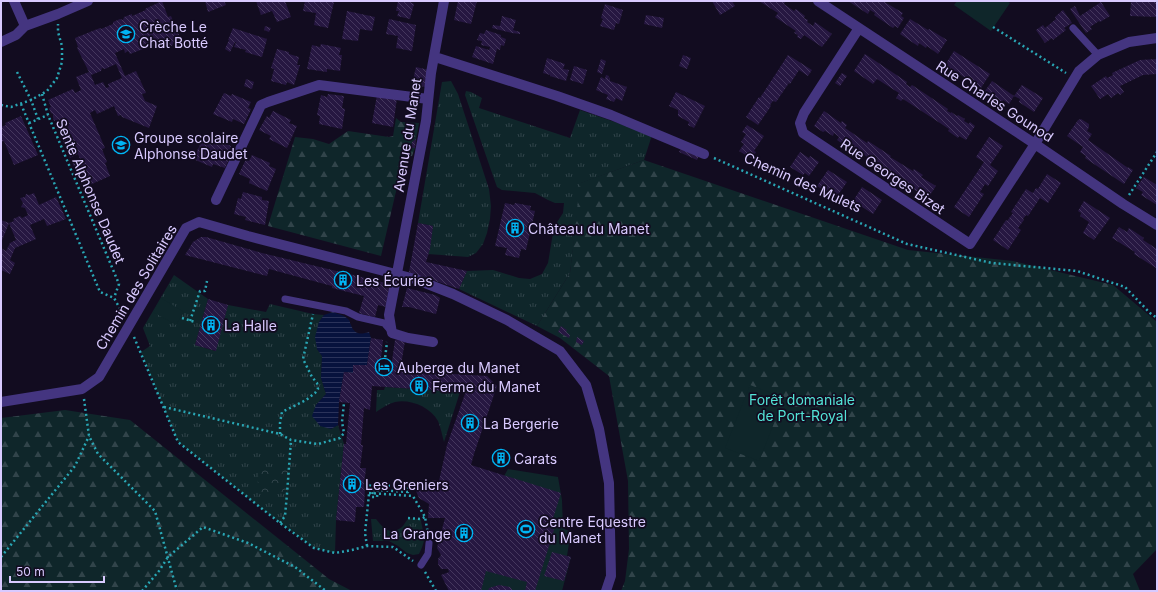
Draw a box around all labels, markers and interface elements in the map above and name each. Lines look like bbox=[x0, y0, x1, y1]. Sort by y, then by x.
place label: Crèche Le Chat Botté bbox=[139, 18, 208, 51]
school or university icon: Crèche Le Chat Botté bbox=[116, 24, 136, 44]
street label: Rue Charles Gounod bbox=[933, 57, 1057, 145]
street label: Avenue du Manet bbox=[390, 76, 424, 193]
street label: Sente Alphonse Daudet bbox=[53, 116, 129, 266]
place label: Groupe scolaire Alphonse Daudet bbox=[134, 129, 248, 162]
school or university icon: Groupe scolaire Alphonse Daudet bbox=[111, 135, 131, 155]
street label: Rue Georges Bizet bbox=[838, 135, 949, 217]
street label: Chemin des Mulets bbox=[742, 148, 864, 216]
building icon: Château du Manet bbox=[505, 218, 525, 238]
place label: Château du Manet bbox=[528, 220, 650, 237]
street label: Chemin des Solitaires bbox=[92, 221, 180, 353]
building icon: Les Écuries bbox=[333, 270, 353, 290]
place label: Les Écuries bbox=[356, 272, 433, 289]
building icon: La Halle bbox=[201, 315, 221, 335]
place label: La Halle bbox=[224, 317, 277, 334]
hotel icon: Auberge du Manet bbox=[374, 357, 394, 377]
place label: Auberge du Manet bbox=[397, 359, 520, 376]
building icon: Ferme du Manet bbox=[409, 376, 429, 396]
place label: Ferme du Manet bbox=[432, 378, 540, 395]
park label: Forêt domaniale de Port-Royal bbox=[749, 391, 855, 424]
building icon: La Bergerie bbox=[460, 413, 480, 433]
place label: La Bergerie bbox=[483, 415, 559, 432]
building icon: Carats bbox=[491, 448, 511, 468]
place label: Carats bbox=[514, 450, 557, 467]
building icon: Les Greniers bbox=[342, 474, 362, 494]
place label: Les Greniers bbox=[365, 476, 449, 493]
place label: Centre Equestre du Manet bbox=[539, 513, 646, 546]
sports icon: Centre Equestre du Manet bbox=[516, 519, 536, 539]
building icon: La Grange bbox=[454, 523, 474, 543]
place label: La Grange bbox=[383, 525, 451, 542]
scale bar bbox=[10, 558, 104, 584]
text: 50 m bbox=[16, 564, 45, 579]

